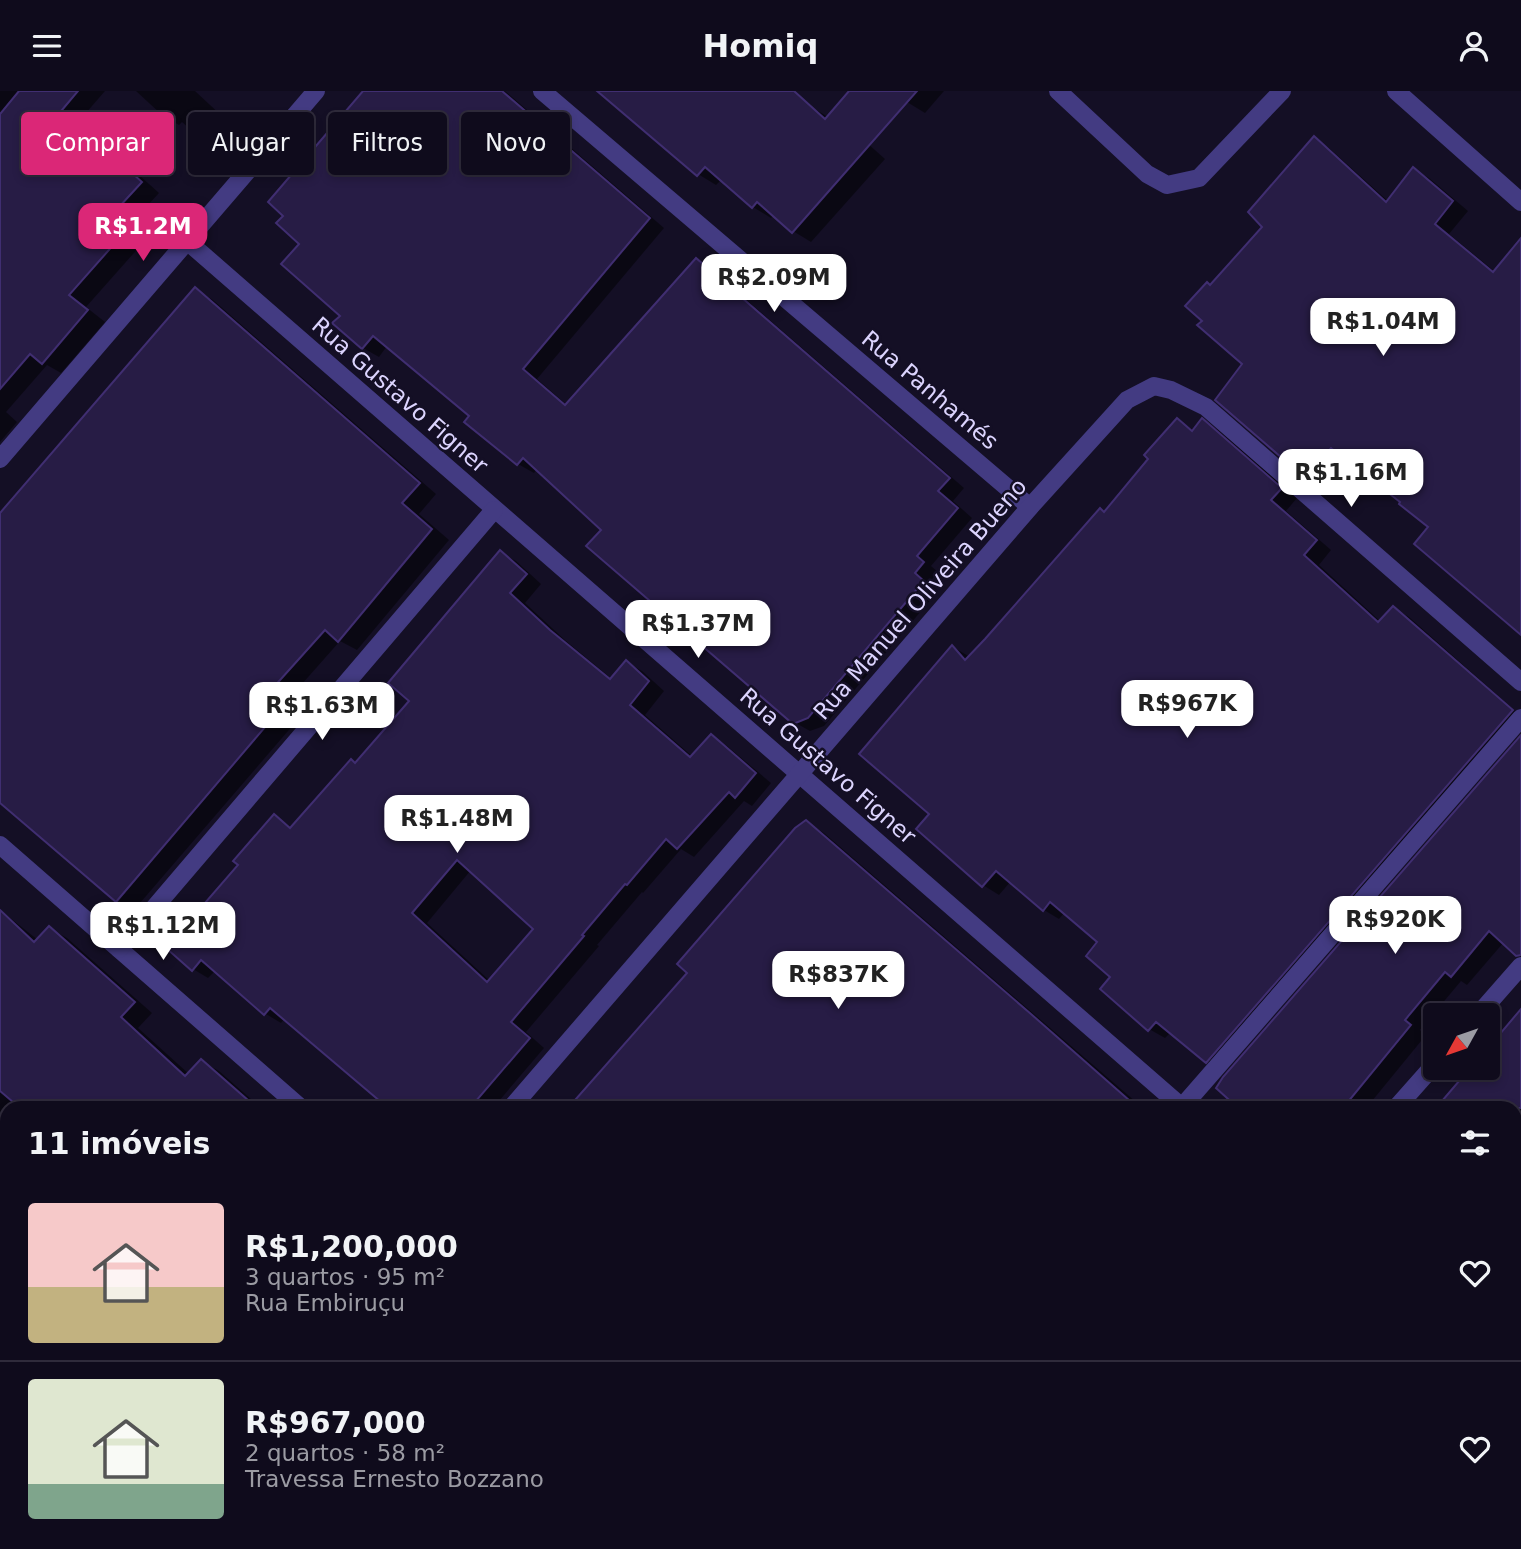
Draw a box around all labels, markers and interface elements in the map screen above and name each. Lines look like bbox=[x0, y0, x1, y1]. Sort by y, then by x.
icon: menu bbox=[28, 27, 66, 65]
text: Homiq bbox=[703, 27, 818, 65]
icon: person bbox=[1455, 27, 1493, 65]
chip: Comprar bbox=[21, 112, 174, 175]
chip: Alugar bbox=[188, 112, 314, 175]
chip: Filtros bbox=[328, 112, 447, 175]
chip: Novo bbox=[461, 112, 570, 175]
pin: R$1.2M bbox=[86, 204, 200, 263]
text: R$1.2M bbox=[94, 213, 192, 239]
pin: R$2.09M bbox=[709, 255, 839, 314]
text: R$2.09M bbox=[717, 264, 831, 290]
pin: R$1.04M bbox=[1318, 299, 1448, 358]
text: R$1.04M bbox=[1326, 308, 1440, 334]
street label: Rua Gustavo Figner bbox=[307, 312, 494, 479]
street label: Rua Panhamés bbox=[857, 326, 1003, 454]
pin: R$1.16M bbox=[1286, 449, 1416, 509]
text: R$1.16M bbox=[1294, 459, 1408, 485]
street label: Rua Manuel Oliveira Bueno bbox=[808, 473, 1032, 725]
pin: R$1.37M bbox=[633, 601, 763, 660]
text: R$1.37M bbox=[641, 610, 755, 636]
pin: R$967K bbox=[1130, 681, 1244, 740]
pin: R$1.63M bbox=[257, 683, 387, 742]
street label: Rua Gustavo Figner bbox=[735, 683, 922, 850]
text: R$967K bbox=[1137, 690, 1237, 716]
text: R$1.63M bbox=[265, 692, 379, 718]
pin: R$1.48M bbox=[392, 795, 522, 855]
text: R$1.48M bbox=[400, 805, 514, 831]
pin: R$920K bbox=[1338, 897, 1452, 956]
pin: R$1.12M bbox=[98, 903, 228, 962]
text: R$920K bbox=[1345, 906, 1445, 932]
text: R$1.12M bbox=[106, 912, 220, 938]
pin: R$837K bbox=[781, 951, 895, 1011]
text: R$837K bbox=[788, 961, 888, 987]
north arrow bbox=[1423, 1003, 1500, 1080]
map controls bbox=[1423, 1003, 1500, 1080]
icon: filters bbox=[1456, 1124, 1494, 1162]
text: 11 imóveis bbox=[28, 1126, 210, 1161]
text: R$1,200,000 bbox=[245, 1229, 458, 1264]
icon: home bbox=[84, 1231, 168, 1315]
icon: heart bbox=[1456, 1254, 1494, 1292]
text: 3 quartos · 95 m² bbox=[245, 1264, 445, 1290]
text: Rua Embiruçu bbox=[245, 1290, 405, 1316]
text: R$967,000 bbox=[245, 1405, 426, 1440]
icon: home bbox=[84, 1407, 168, 1491]
icon: heart bbox=[1456, 1430, 1494, 1468]
text: 2 quartos · 58 m² bbox=[245, 1440, 445, 1466]
text: Travessa Ernesto Bozzano bbox=[245, 1466, 544, 1492]

